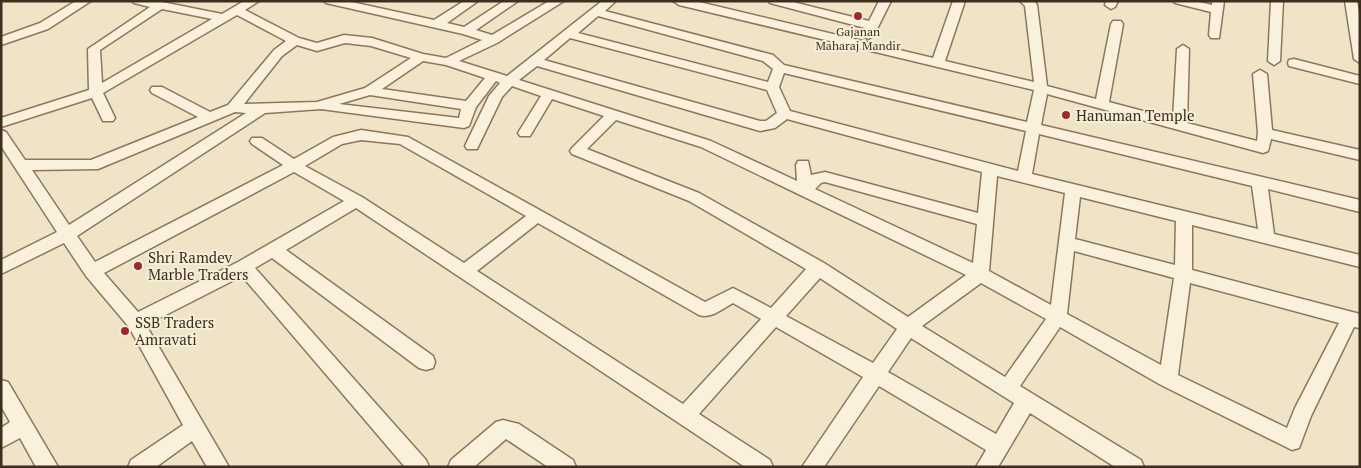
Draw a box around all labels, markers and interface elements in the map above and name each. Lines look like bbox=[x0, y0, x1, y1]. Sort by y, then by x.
marker: Gajanan Maharaj Mandir bbox=[852, 10, 864, 22]
place label: Gajanan Maharaj Mandir bbox=[815, 24, 901, 53]
place label: Hanuman Temple bbox=[1076, 105, 1194, 125]
marker: Hanuman Temple bbox=[1060, 109, 1072, 121]
place label: Shri Ramdev Marble Traders bbox=[148, 247, 249, 284]
marker: Shri Ramdev Marble Traders bbox=[132, 260, 144, 272]
place label: SSB Traders Amravati bbox=[135, 312, 214, 349]
marker: SSB Traders Amravati bbox=[119, 325, 131, 337]

